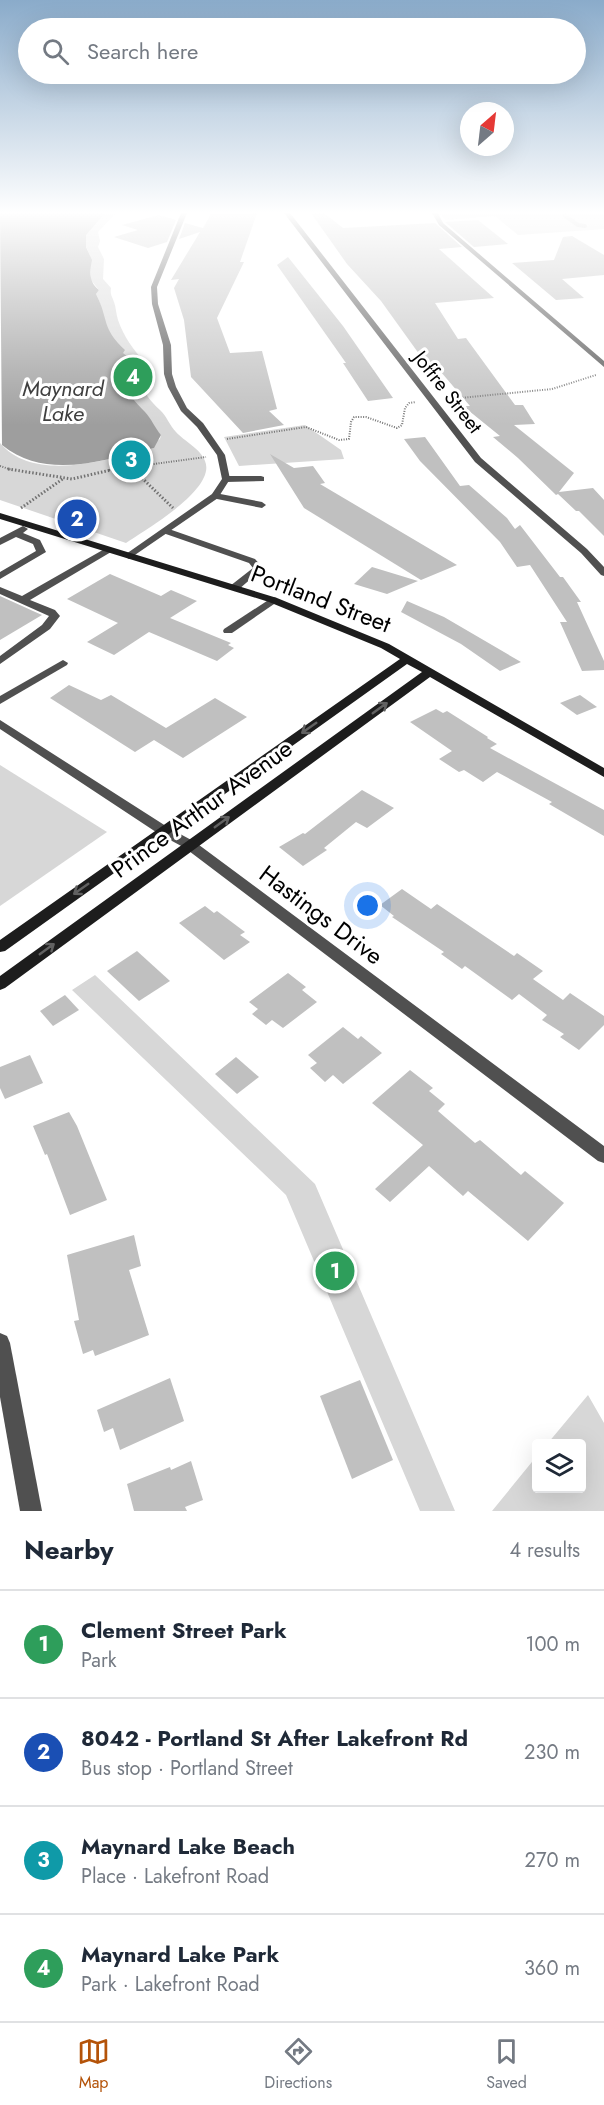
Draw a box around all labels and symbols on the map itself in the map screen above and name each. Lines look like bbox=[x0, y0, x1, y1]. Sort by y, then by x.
north arrow bbox=[460, 102, 514, 156]
street label: Joffre Street bbox=[404, 343, 489, 440]
pin: 4 bbox=[114, 354, 152, 400]
water label: Maynard Lake bbox=[22, 372, 106, 429]
pin: 3 bbox=[112, 438, 150, 482]
pin: 2 bbox=[58, 496, 97, 542]
street label: Portland Street bbox=[246, 556, 396, 641]
one-way arrow bbox=[371, 702, 387, 714]
one-way arrow bbox=[301, 722, 317, 734]
street label: Prince Arthur Avenue bbox=[104, 731, 299, 886]
one-way arrow bbox=[213, 816, 229, 828]
street label: Hastings Drive bbox=[252, 856, 390, 973]
one-way arrow bbox=[74, 883, 90, 895]
your location bbox=[353, 891, 382, 920]
one-way arrow bbox=[39, 943, 55, 956]
pin: 1 bbox=[316, 1248, 354, 1294]

